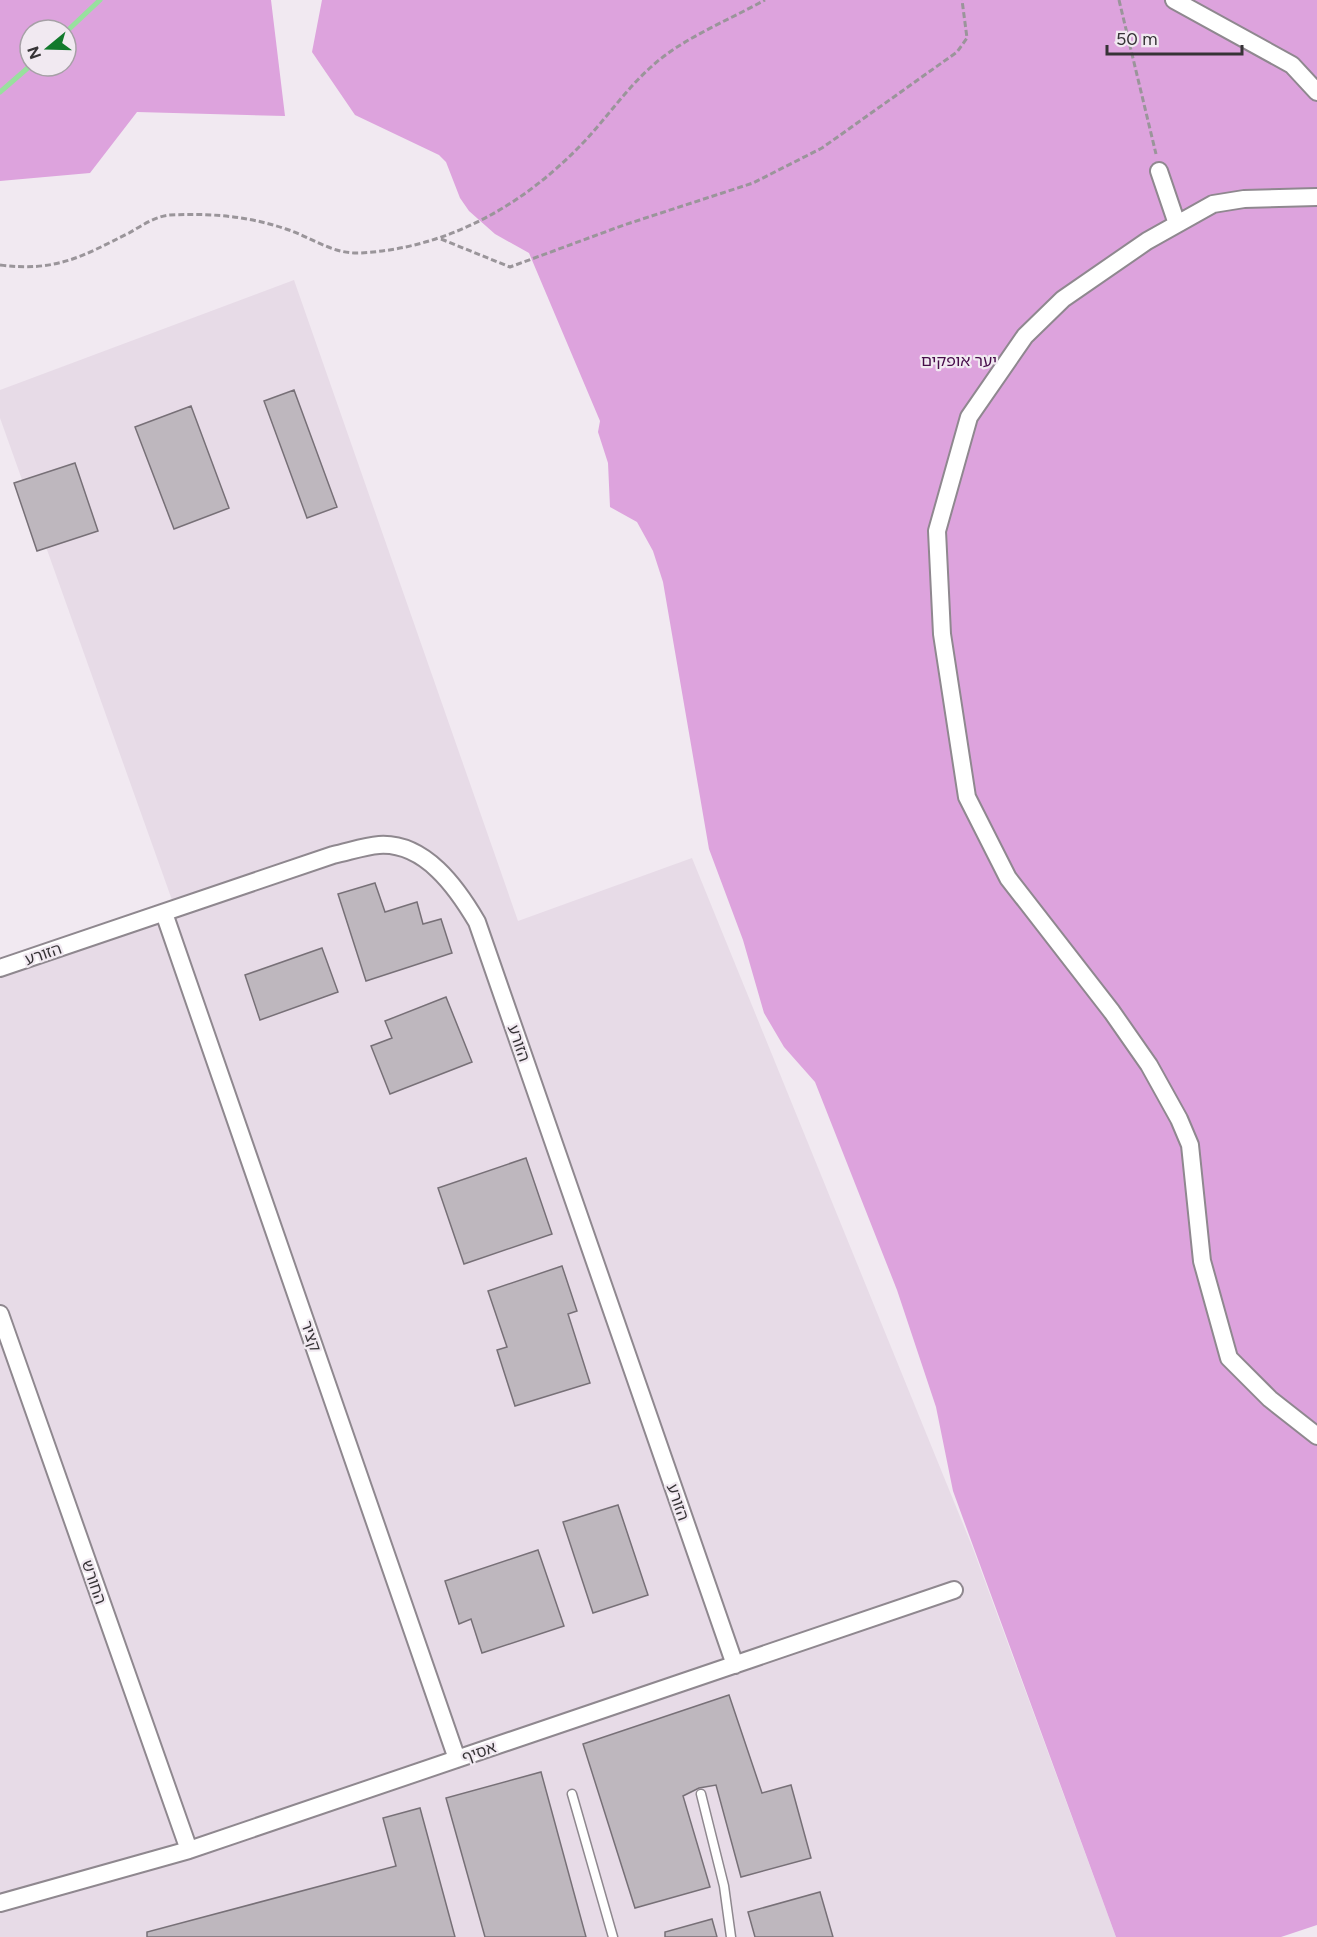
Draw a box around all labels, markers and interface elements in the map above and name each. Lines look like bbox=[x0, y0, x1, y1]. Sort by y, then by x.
north arrow bbox=[18, 18, 78, 78]
scale bar bbox=[1107, 18, 1242, 56]
text: 50 m bbox=[1116, 28, 1158, 50]
text: N bbox=[23, 44, 45, 62]
park label: יער אופקים bbox=[921, 351, 997, 370]
street label: הזורע bbox=[22, 939, 64, 969]
street label: הזורע bbox=[504, 1022, 534, 1064]
street label: קציר bbox=[297, 1318, 325, 1354]
street label: הזורע bbox=[663, 1481, 693, 1523]
street label: החורש bbox=[78, 1557, 110, 1607]
street label: אסיף bbox=[459, 1737, 499, 1767]

